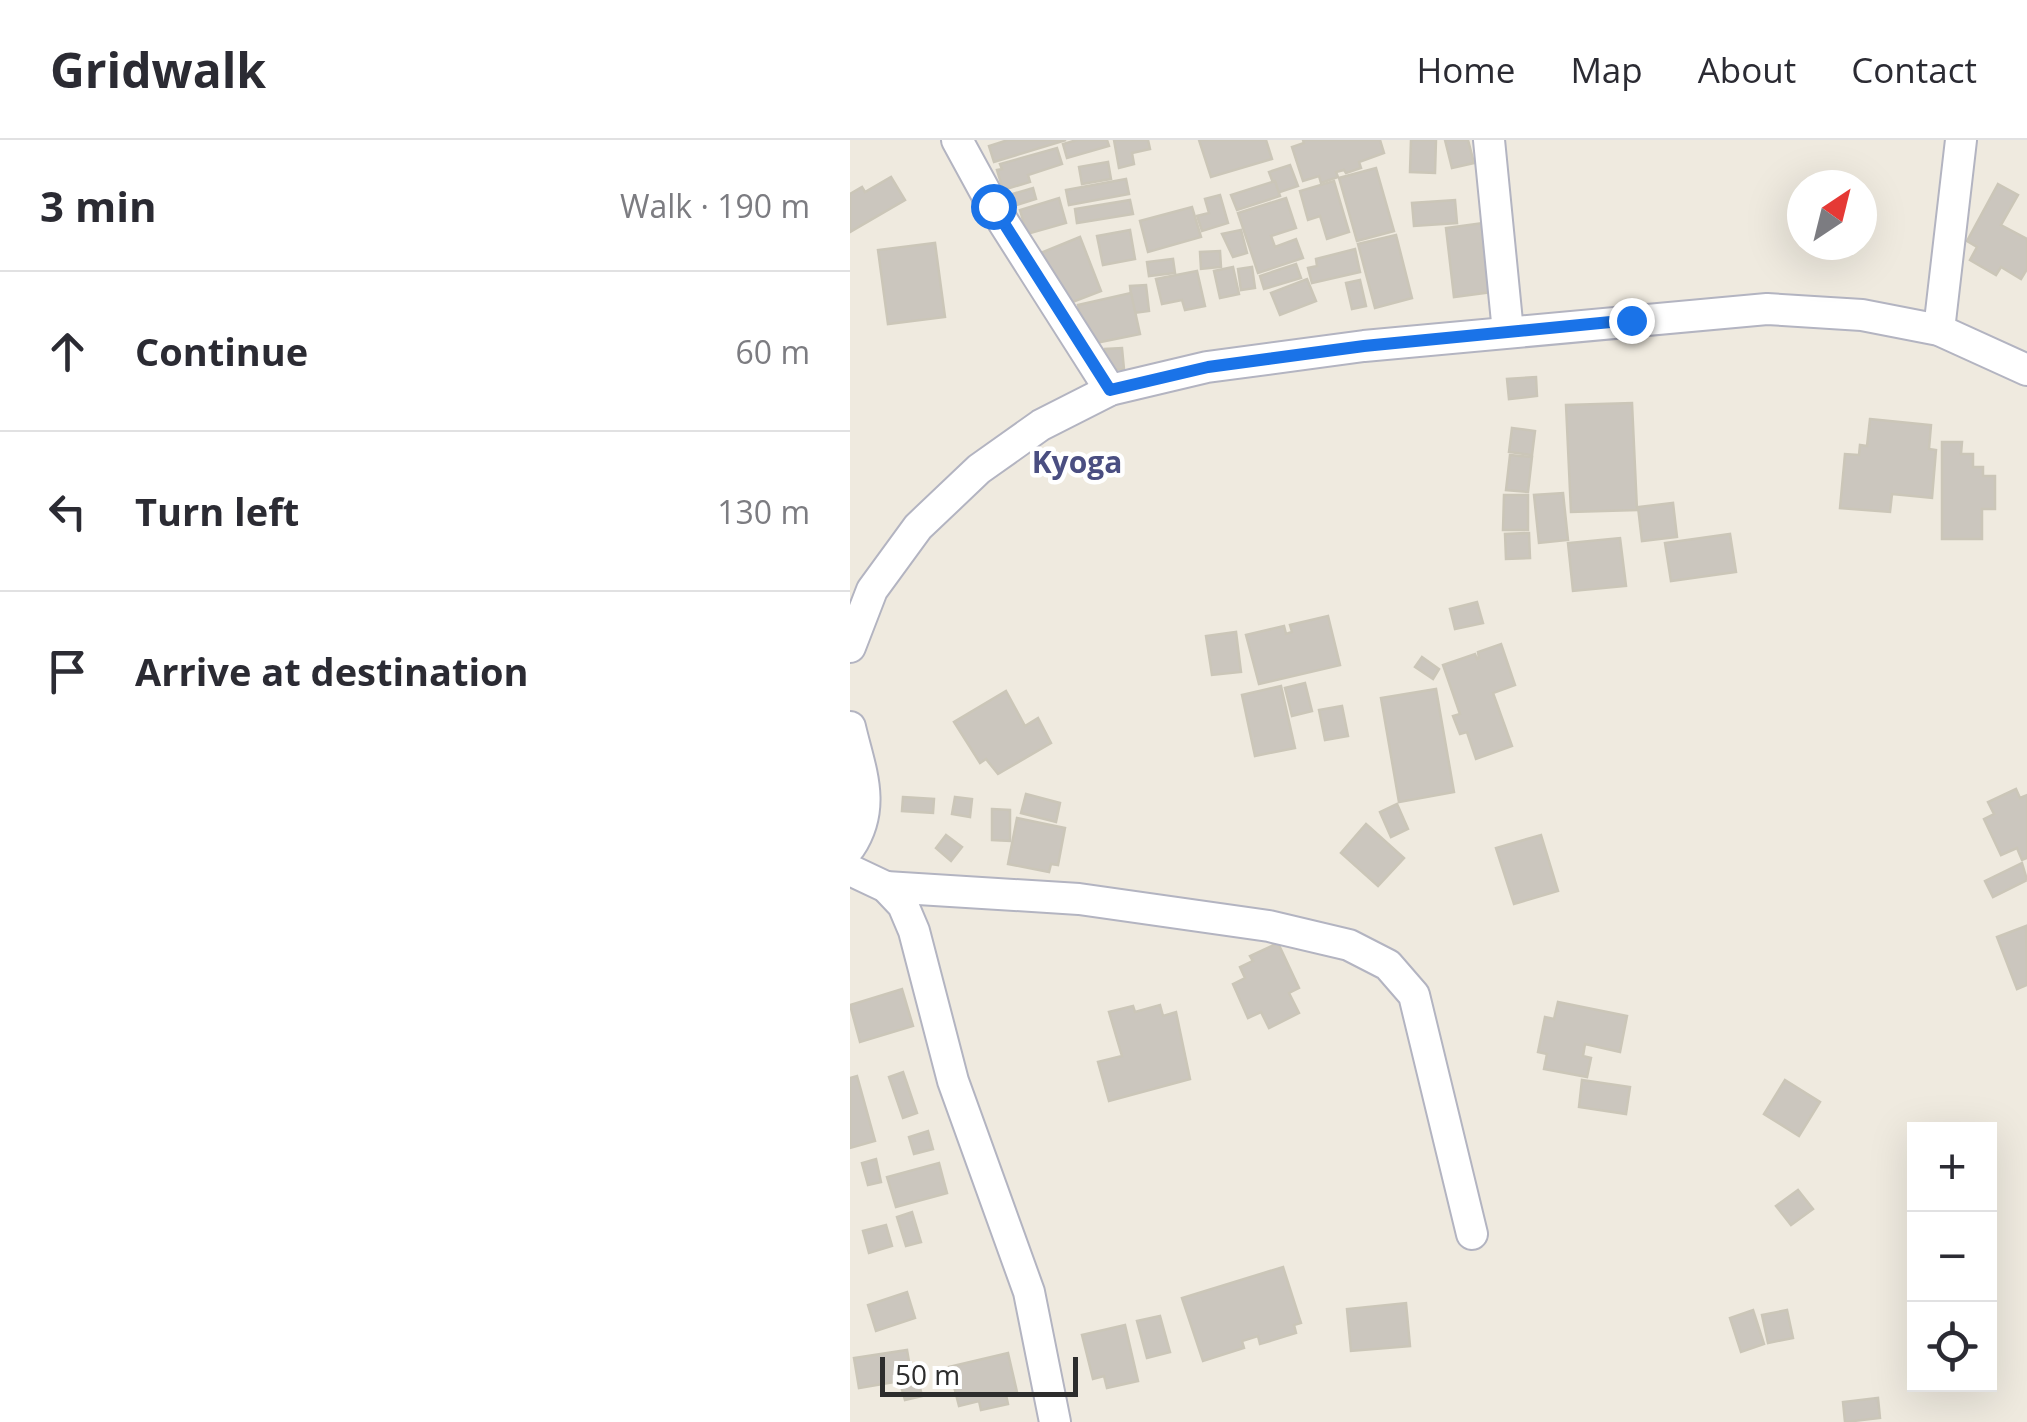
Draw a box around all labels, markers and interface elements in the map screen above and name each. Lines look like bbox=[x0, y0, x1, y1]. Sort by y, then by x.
text: Gridwalk bbox=[50, 37, 266, 102]
text: Home bbox=[1416, 46, 1515, 93]
text: Map bbox=[1570, 46, 1643, 93]
text: About bbox=[1698, 46, 1796, 93]
text: Contact bbox=[1851, 46, 1977, 93]
north arrow bbox=[1787, 170, 1877, 260]
text: 3 min bbox=[40, 177, 157, 234]
text: Walk · 190 m bbox=[620, 184, 810, 227]
route start bbox=[971, 184, 1017, 230]
route end bbox=[1609, 298, 1655, 344]
icon: ahead bbox=[40, 324, 95, 379]
text: Continue bbox=[135, 325, 308, 377]
text: 60 m bbox=[735, 330, 810, 373]
district label: Kyoga bbox=[1032, 441, 1122, 482]
icon: left bbox=[40, 484, 95, 539]
text: Turn left bbox=[135, 485, 299, 537]
text: 130 m bbox=[717, 490, 810, 533]
icon: arrive bbox=[40, 644, 95, 699]
text: Arrive at destination bbox=[135, 645, 529, 697]
map controls bbox=[1907, 1122, 1997, 1392]
button: + bbox=[1907, 1122, 1997, 1212]
button: − bbox=[1907, 1212, 1997, 1302]
button: locate bbox=[1907, 1302, 1997, 1392]
scale bar bbox=[880, 1352, 1078, 1396]
text: 50 m bbox=[895, 1355, 960, 1393]

